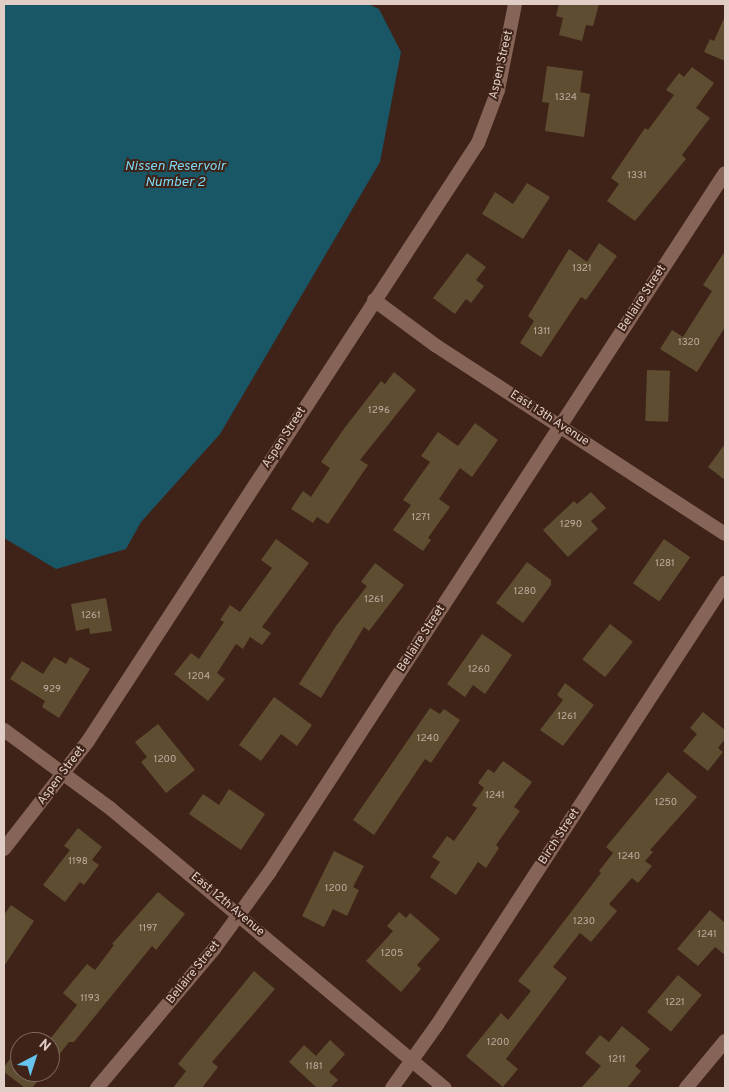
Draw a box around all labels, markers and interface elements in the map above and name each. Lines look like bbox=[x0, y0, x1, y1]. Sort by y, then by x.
street label: Aspen Street bbox=[487, 29, 517, 101]
house number: 1324 bbox=[555, 92, 577, 104]
water label: Nissen Reservoir Number 2 bbox=[124, 159, 226, 192]
house number: 1331 bbox=[627, 170, 647, 182]
house number: 1321 bbox=[572, 263, 592, 275]
street label: Bellaire Street bbox=[616, 263, 670, 335]
house number: 1311 bbox=[533, 326, 551, 338]
house number: 1320 bbox=[678, 337, 700, 349]
street label: East 13th Avenue bbox=[507, 388, 591, 450]
street label: Aspen Street bbox=[260, 405, 310, 471]
house number: 1296 bbox=[368, 405, 390, 417]
house number: 1271 bbox=[412, 512, 430, 524]
house number: 1290 bbox=[560, 519, 582, 531]
house number: 1281 bbox=[655, 558, 675, 570]
house number: 1280 bbox=[514, 586, 536, 598]
house number: 1261 bbox=[364, 594, 384, 606]
street label: Bellaire Street bbox=[395, 603, 449, 675]
house number: 1261 bbox=[81, 610, 101, 622]
house number: 1260 bbox=[468, 664, 490, 676]
house number: 1204 bbox=[188, 671, 210, 683]
house number: 929 bbox=[43, 684, 61, 696]
house number: 1261 bbox=[557, 711, 577, 723]
house number: 1240 bbox=[417, 733, 439, 745]
street label: Aspen Street bbox=[35, 744, 89, 808]
house number: 1200 bbox=[154, 754, 176, 766]
house number: 1241 bbox=[485, 790, 505, 802]
house number: 1250 bbox=[655, 797, 677, 809]
street label: Birch Street bbox=[537, 806, 583, 868]
house number: 1240 bbox=[618, 851, 640, 863]
house number: 1198 bbox=[68, 856, 88, 868]
street label: East 12th Avenue bbox=[187, 870, 267, 940]
house number: 1200 bbox=[325, 883, 347, 895]
house number: 1230 bbox=[573, 916, 595, 928]
house number: 1197 bbox=[139, 923, 157, 935]
house number: 1241 bbox=[697, 929, 717, 941]
street label: Bellaire Street bbox=[164, 939, 224, 1007]
house number: 1205 bbox=[381, 948, 403, 960]
house number: 1193 bbox=[80, 993, 100, 1005]
house number: 1221 bbox=[665, 997, 685, 1009]
north arrow bbox=[10, 1032, 60, 1082]
text: N bbox=[35, 1036, 54, 1056]
house number: 1200 bbox=[487, 1037, 509, 1049]
house number: 1211 bbox=[608, 1054, 626, 1066]
house number: 1181 bbox=[305, 1061, 323, 1073]

